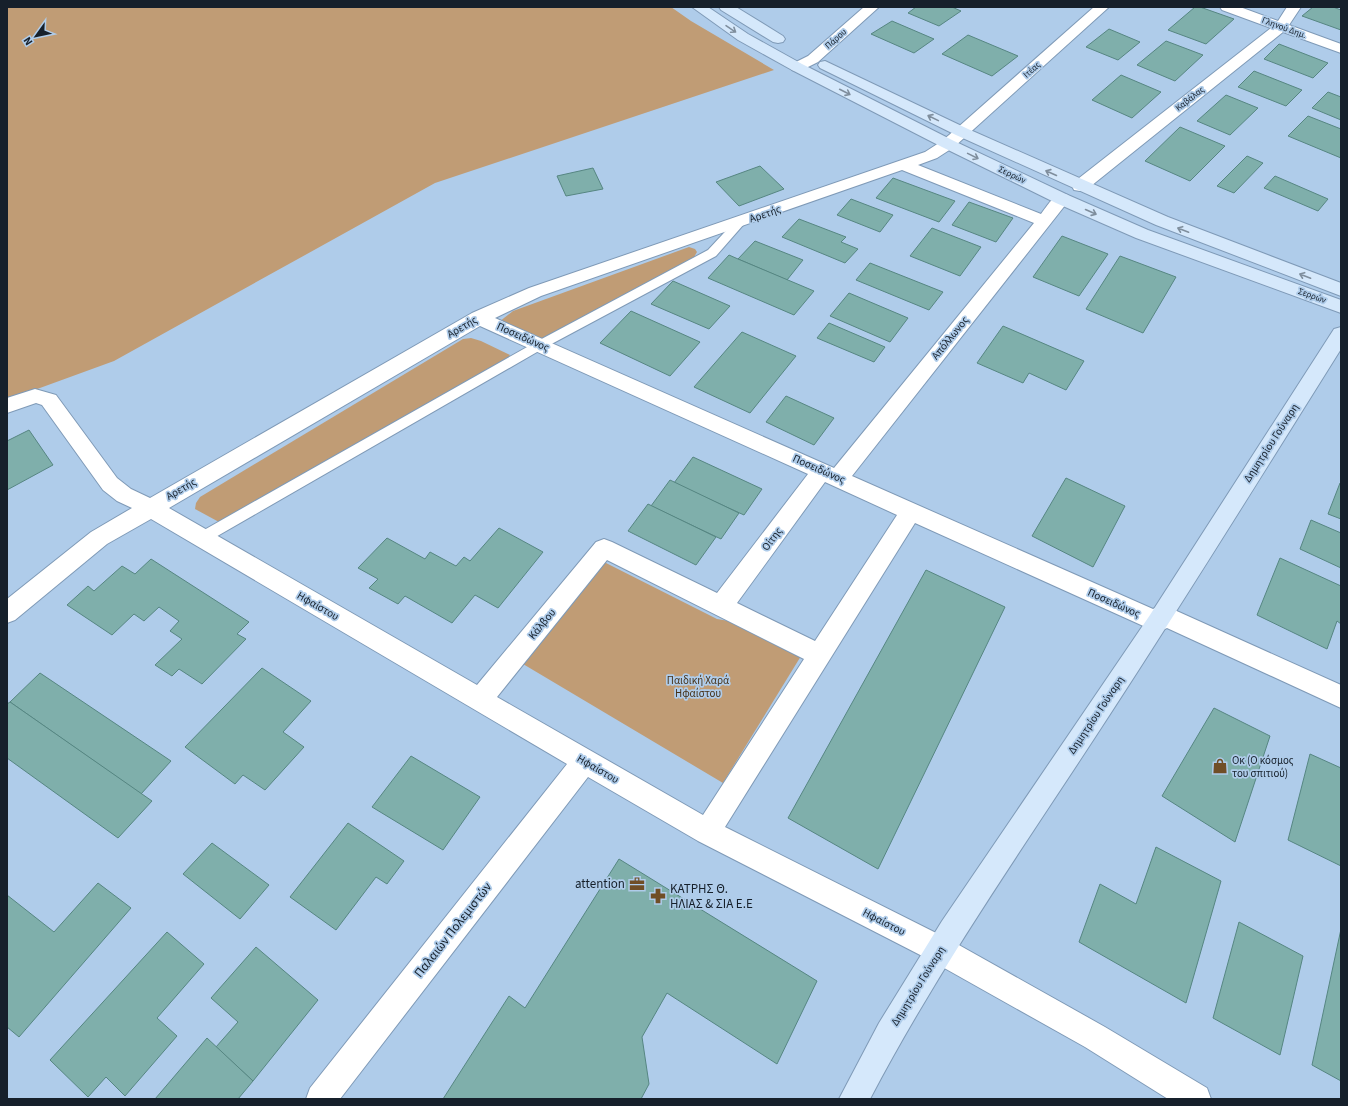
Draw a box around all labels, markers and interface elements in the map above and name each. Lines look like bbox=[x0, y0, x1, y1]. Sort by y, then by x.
street label: Γληνού Δημ. bbox=[1260, 14, 1308, 42]
north arrow bbox=[16, 16, 56, 56]
one-way arrow bbox=[725, 25, 736, 33]
street label: Πάρου bbox=[822, 25, 850, 52]
text: N bbox=[20, 34, 36, 48]
street label: Ιτέας bbox=[1020, 59, 1044, 81]
street label: Καβάλας bbox=[1173, 83, 1207, 114]
one-way arrow bbox=[838, 89, 850, 96]
one-way arrow bbox=[927, 114, 939, 121]
one-way arrow bbox=[967, 153, 979, 160]
street label: Σερρών bbox=[996, 163, 1029, 188]
one-way arrow bbox=[1045, 168, 1057, 176]
street label: Αρετής bbox=[747, 202, 783, 226]
one-way arrow bbox=[1085, 208, 1097, 216]
one-way arrow bbox=[1178, 225, 1190, 233]
one-way arrow bbox=[1299, 271, 1311, 279]
street label: Σερρών bbox=[1296, 285, 1329, 307]
street label: Αρετής bbox=[444, 312, 480, 342]
street label: Απόλλωνος bbox=[928, 313, 972, 363]
street label: Ποσειδώνος bbox=[494, 319, 552, 355]
street label: Δημητρίου Γούναρη bbox=[1240, 401, 1302, 485]
street label: Ποσειδώνος bbox=[790, 451, 848, 487]
street label: Αρετής bbox=[163, 474, 199, 504]
street label: Οίτης bbox=[758, 524, 786, 554]
street label: Ποσειδώνος bbox=[1085, 585, 1143, 621]
street label: Ηφαίστου bbox=[294, 588, 342, 624]
street label: Κάλβου bbox=[525, 605, 559, 643]
park label: Παιδική Χαρά Ηφαίστου bbox=[667, 673, 729, 701]
street label: Δημητρίου Γούναρη bbox=[1064, 673, 1128, 757]
street label: Ηφαίστου bbox=[574, 751, 622, 787]
place label: Οκ (Ο κόσμος του σπιτιού) bbox=[1232, 753, 1294, 781]
shop icon: Οκ (Ο κόσμος του σπιτιού) bbox=[1211, 757, 1229, 775]
place label: attention bbox=[575, 875, 625, 893]
office icon: attention bbox=[628, 875, 646, 893]
street label: Παλαιών Πολεμιστών bbox=[410, 879, 496, 981]
place label: ΚΑΤΡΗΣ Θ. ΗΛΙΑΣ & ΣΙΑ Ε.Ε bbox=[670, 880, 753, 913]
pharmacy icon: ΚΑΤΡΗΣ Θ. ΗΛΙΑΣ & ΣΙΑ Ε.Ε bbox=[649, 887, 667, 905]
street label: Ηφαίστου bbox=[860, 905, 908, 939]
street label: Δημητρίου Γούναρη bbox=[888, 943, 948, 1029]

